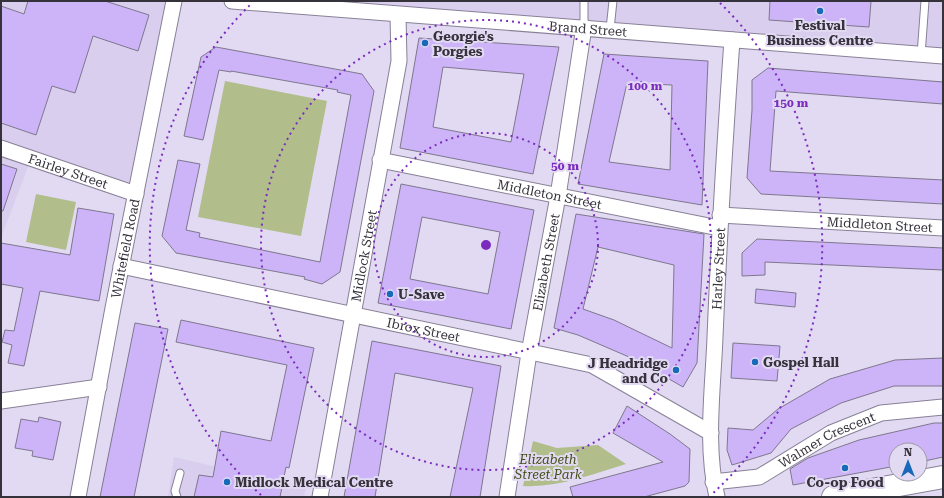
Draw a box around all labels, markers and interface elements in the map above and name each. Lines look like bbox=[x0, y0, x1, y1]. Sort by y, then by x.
marker: Festival Business Centre bbox=[815, 6, 825, 16]
place label: Festival Business Centre bbox=[767, 18, 874, 48]
street label: Brand Street bbox=[548, 19, 628, 40]
place label: Georgie's Porgies bbox=[433, 29, 494, 59]
marker: Georgie's Porgies bbox=[420, 38, 430, 48]
text: 100 m bbox=[628, 79, 663, 93]
text: 150 m bbox=[774, 96, 809, 110]
street label: Fairley Street bbox=[26, 151, 110, 192]
text: 50 m bbox=[551, 159, 579, 173]
street label: Middleton Street bbox=[496, 177, 603, 212]
street label: Whitefield Road bbox=[108, 197, 143, 300]
street label: Midlock Street bbox=[348, 209, 380, 303]
street label: Elizabeth Street bbox=[530, 212, 563, 312]
street label: Middleton Street bbox=[826, 214, 933, 235]
street label: Harley Street bbox=[709, 227, 728, 310]
centre of rings bbox=[479, 238, 493, 252]
place label: U-Save bbox=[398, 287, 445, 302]
marker: U-Save bbox=[385, 289, 395, 299]
street label: Ibrox Street bbox=[385, 315, 461, 345]
place label: Gospel Hall bbox=[763, 355, 840, 370]
place label: J Headridge and Co bbox=[588, 356, 668, 386]
marker: Gospel Hall bbox=[750, 357, 760, 367]
marker: J Headridge and Co bbox=[671, 365, 681, 375]
street label: Walmer Crescent bbox=[776, 409, 878, 471]
north arrow bbox=[888, 442, 928, 482]
text: N bbox=[904, 446, 913, 459]
park label: Elizabeth Street Park bbox=[513, 452, 583, 482]
marker: Co-op Food bbox=[840, 463, 850, 473]
place label: Midlock Medical Centre bbox=[235, 475, 393, 490]
place label: Co-op Food bbox=[806, 475, 884, 490]
marker: Midlock Medical Centre bbox=[222, 477, 232, 487]

